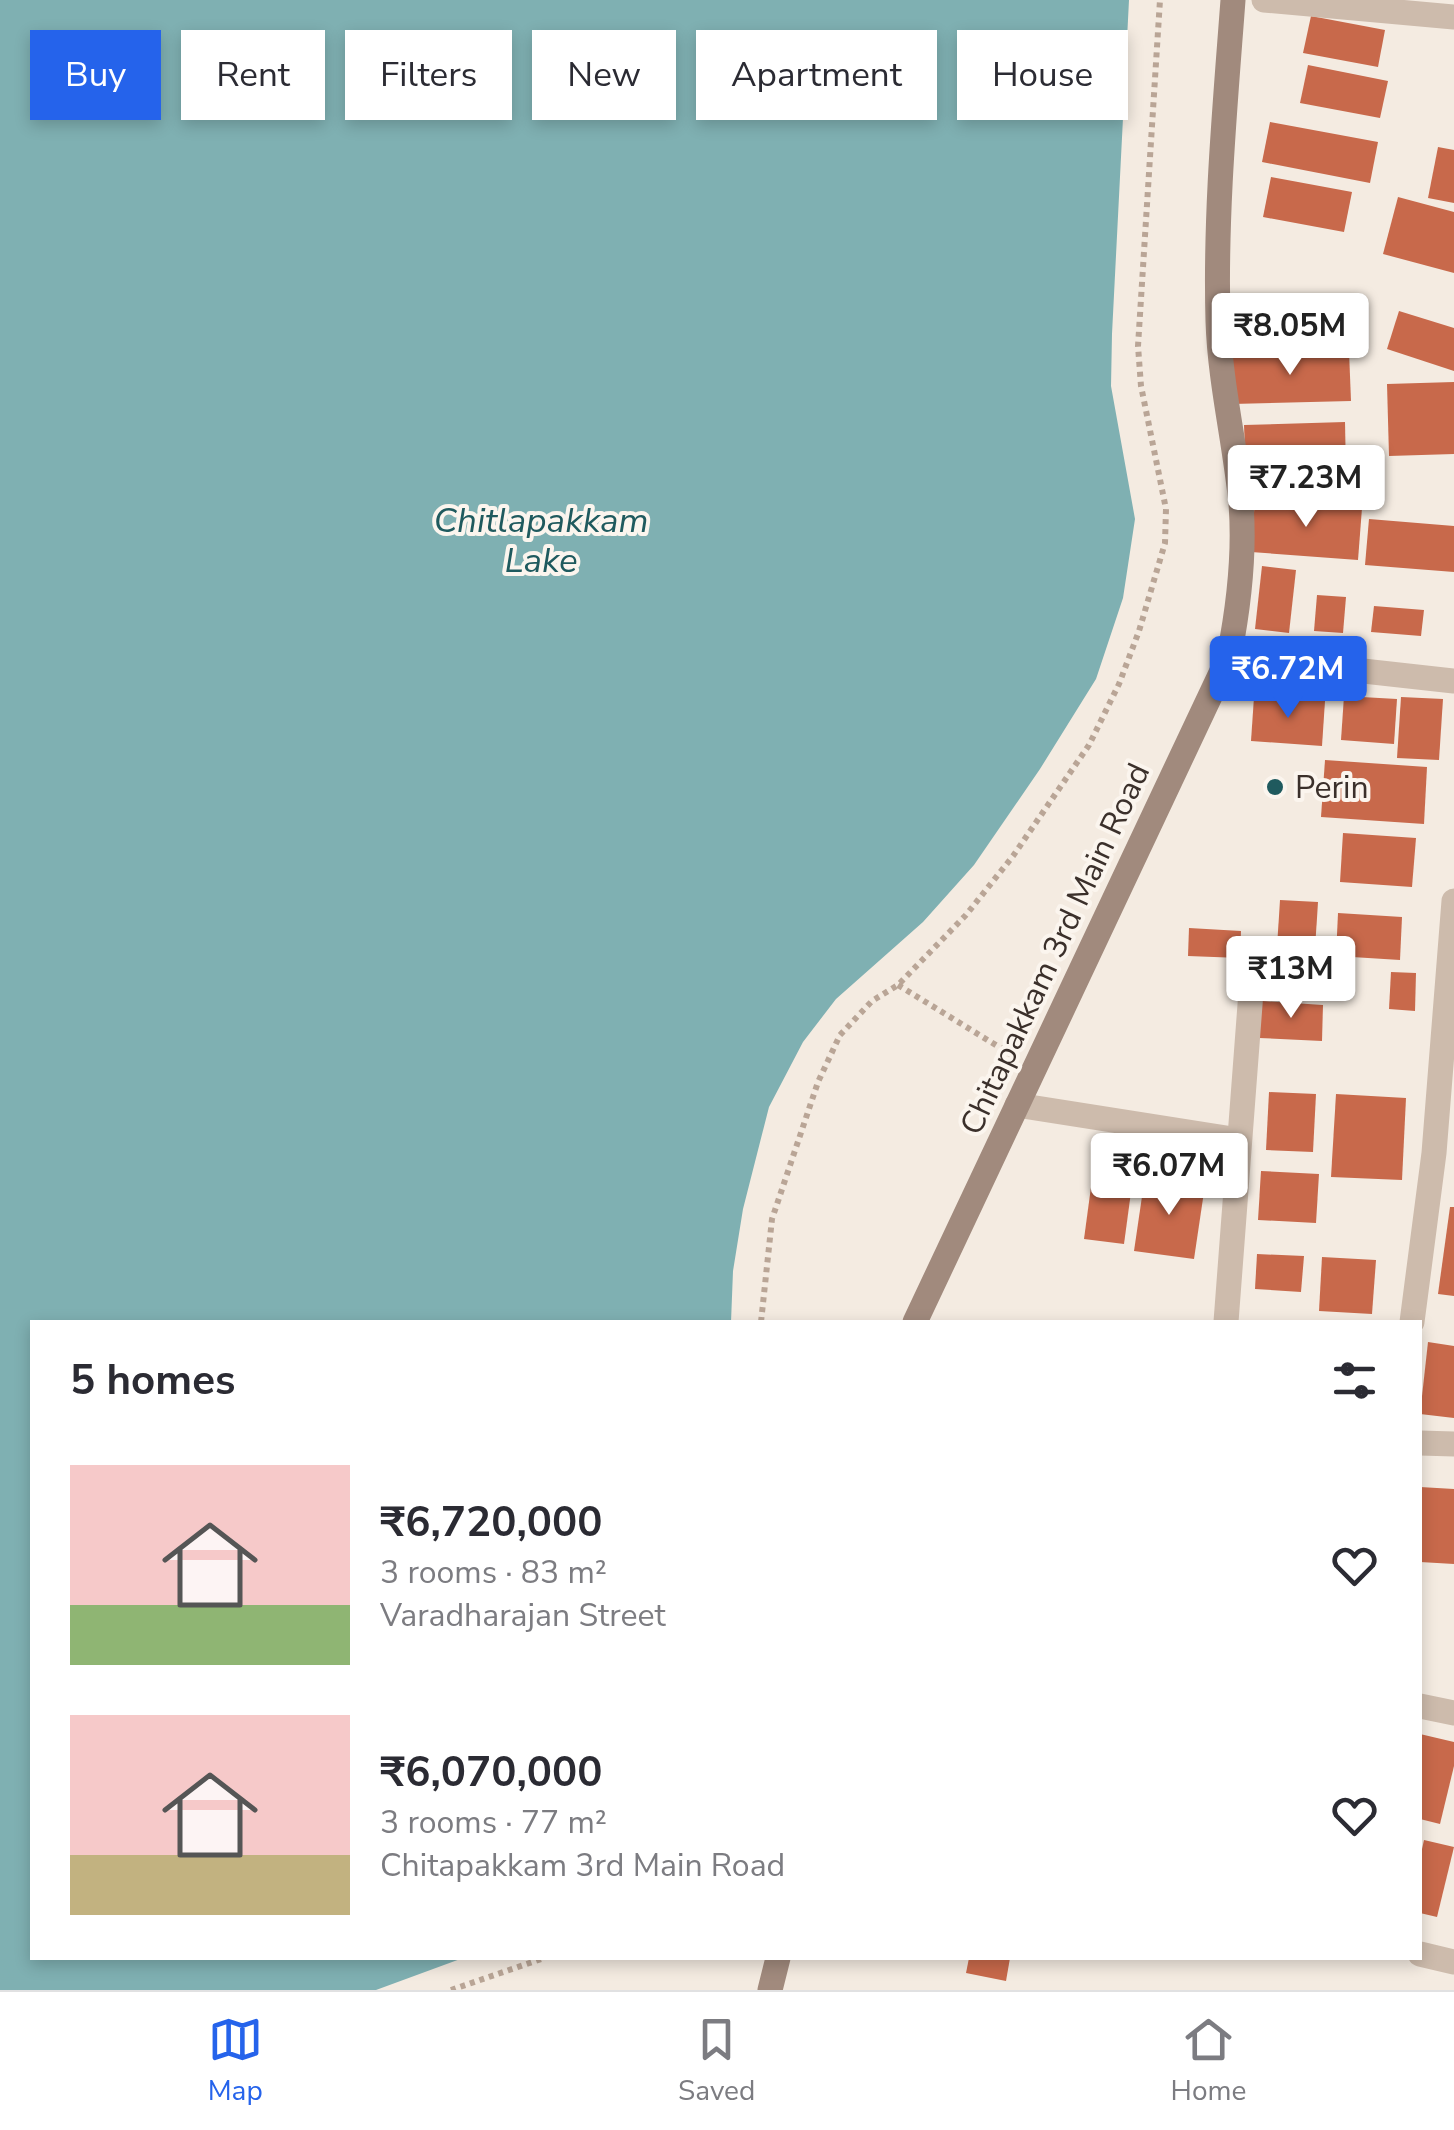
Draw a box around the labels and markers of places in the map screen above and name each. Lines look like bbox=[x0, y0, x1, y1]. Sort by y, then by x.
pin: ₹8.05M bbox=[1209, 293, 1371, 378]
pin: ₹7.23M bbox=[1225, 445, 1387, 530]
pin: ₹6.72M bbox=[1207, 636, 1369, 721]
place label: Perin bbox=[1295, 766, 1369, 809]
marker: Perin bbox=[1264, 776, 1286, 798]
pin: ₹13M bbox=[1232, 936, 1350, 1021]
pin: ₹6.07M bbox=[1088, 1133, 1250, 1218]

